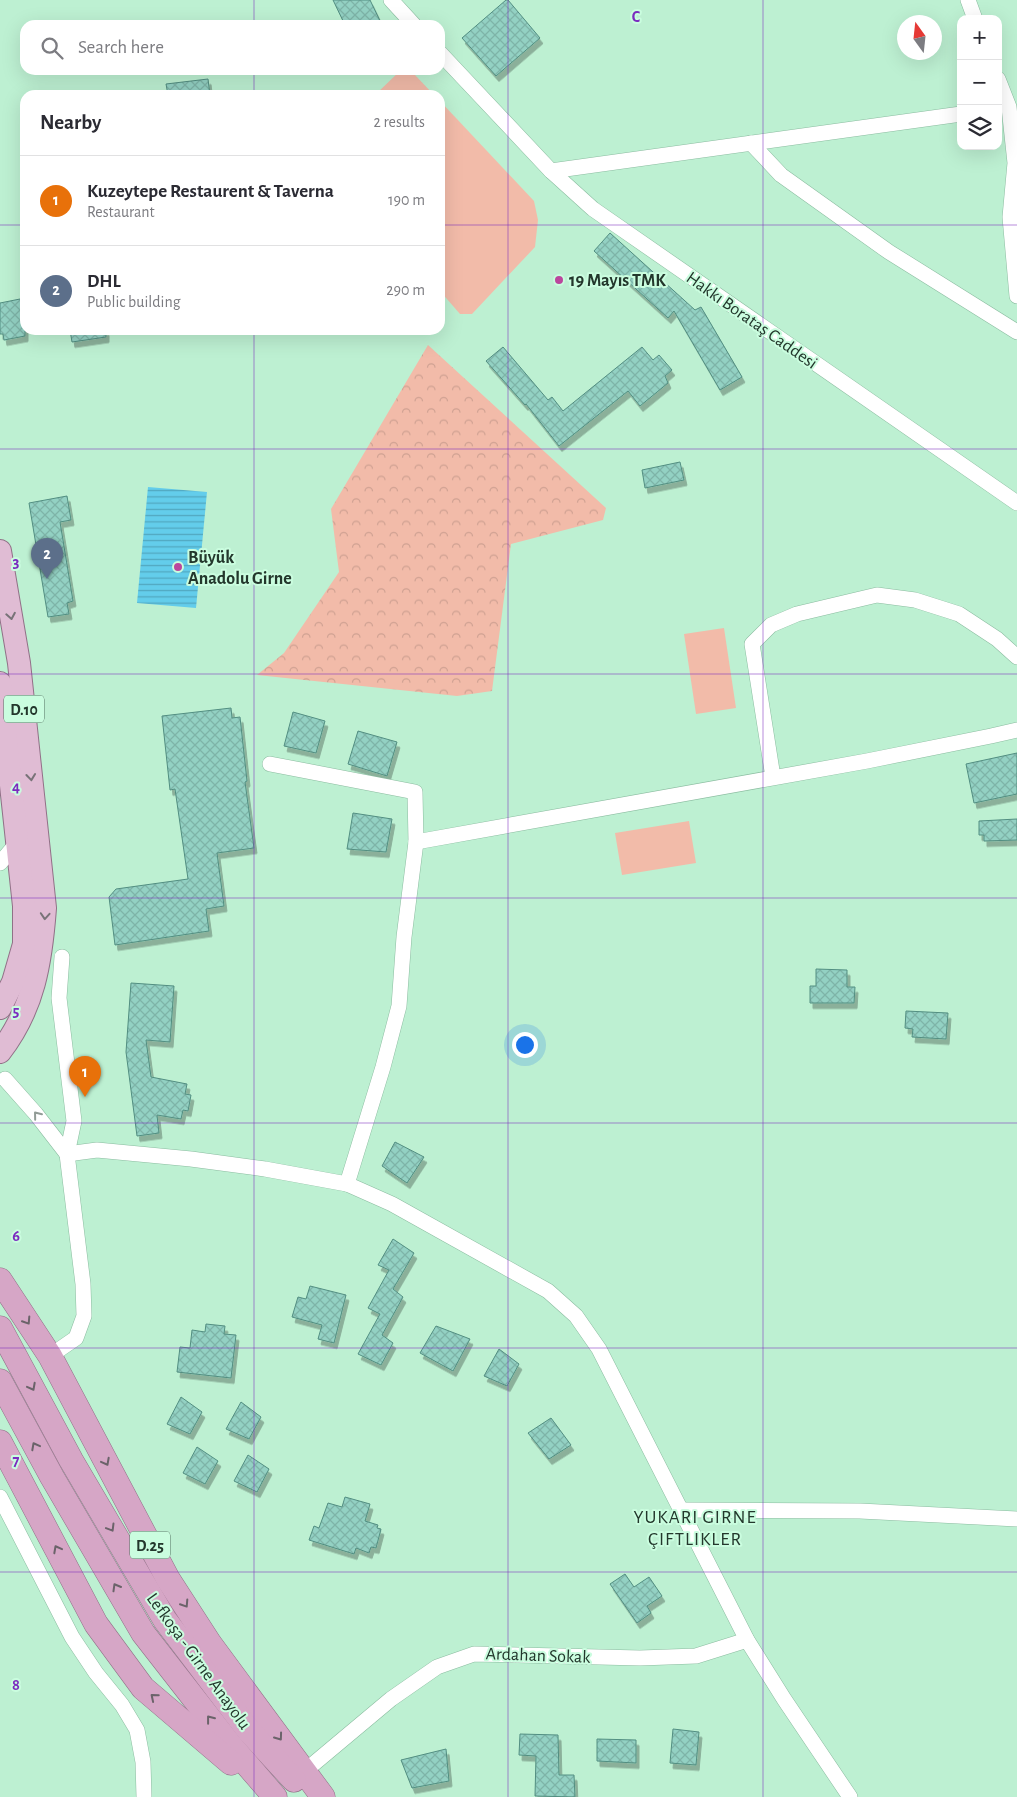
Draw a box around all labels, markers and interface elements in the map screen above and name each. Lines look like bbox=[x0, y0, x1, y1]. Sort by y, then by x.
text: C bbox=[632, 9, 641, 25]
north arrow bbox=[897, 15, 942, 60]
map controls bbox=[957, 15, 1002, 150]
button: + bbox=[957, 15, 1002, 60]
search box bbox=[20, 20, 445, 75]
icon: search bbox=[38, 34, 66, 62]
text: Search here bbox=[78, 38, 164, 57]
button: − bbox=[957, 60, 1002, 105]
button: layers bbox=[957, 105, 1002, 150]
text: Nearby bbox=[40, 112, 101, 133]
text: 2 results bbox=[373, 114, 425, 130]
text: Kuzeytepe Restaurent & Taverna bbox=[87, 182, 334, 201]
text: 1 bbox=[53, 192, 59, 208]
text: 190 m bbox=[388, 192, 425, 208]
text: Restaurant bbox=[87, 204, 155, 220]
street label: Hakkı Borataş Caddesi bbox=[683, 269, 820, 373]
text: DHL bbox=[87, 272, 121, 291]
place label: 19 Mayıs TMK bbox=[569, 272, 666, 290]
marker: 19 Mayıs TMK bbox=[553, 274, 565, 286]
text: 2 bbox=[52, 282, 60, 298]
text: 290 m bbox=[386, 282, 425, 298]
text: Public building bbox=[87, 294, 181, 310]
pin: 2 bbox=[31, 538, 63, 579]
place label: Büyük Anadolu Girne bbox=[188, 549, 292, 588]
text: 3 bbox=[13, 554, 20, 570]
marker: Büyük Anadolu Girne bbox=[172, 561, 184, 573]
one-way arrow bbox=[5, 613, 16, 621]
road number: D.10 bbox=[4, 696, 44, 722]
one-way arrow bbox=[25, 774, 36, 782]
text: 4 bbox=[12, 779, 20, 795]
one-way arrow bbox=[39, 912, 50, 920]
text: 5 bbox=[13, 1003, 20, 1019]
your location bbox=[512, 1032, 538, 1058]
pin: 1 bbox=[69, 1056, 101, 1097]
one-way arrow bbox=[35, 1112, 43, 1121]
text: 6 bbox=[12, 1228, 20, 1244]
one-way arrow bbox=[20, 1315, 30, 1324]
one-way arrow bbox=[25, 1381, 35, 1390]
one-way arrow bbox=[32, 1442, 42, 1451]
text: 7 bbox=[13, 1453, 20, 1469]
one-way arrow bbox=[100, 1457, 110, 1466]
district label: YUKARI GIRNE ÇIFTLIKLER bbox=[633, 1508, 757, 1549]
one-way arrow bbox=[105, 1523, 115, 1532]
road number: D.25 bbox=[130, 1532, 170, 1558]
one-way arrow bbox=[53, 1546, 63, 1555]
one-way arrow bbox=[112, 1583, 122, 1592]
street label: Lefkoşa - Girne Anayolu bbox=[143, 1590, 254, 1733]
one-way arrow bbox=[178, 1599, 188, 1608]
street label: Ardahan Sokak bbox=[485, 1645, 591, 1667]
text: 8 bbox=[12, 1677, 20, 1693]
one-way arrow bbox=[150, 1694, 159, 1703]
one-way arrow bbox=[207, 1716, 215, 1725]
one-way arrow bbox=[273, 1731, 282, 1741]

